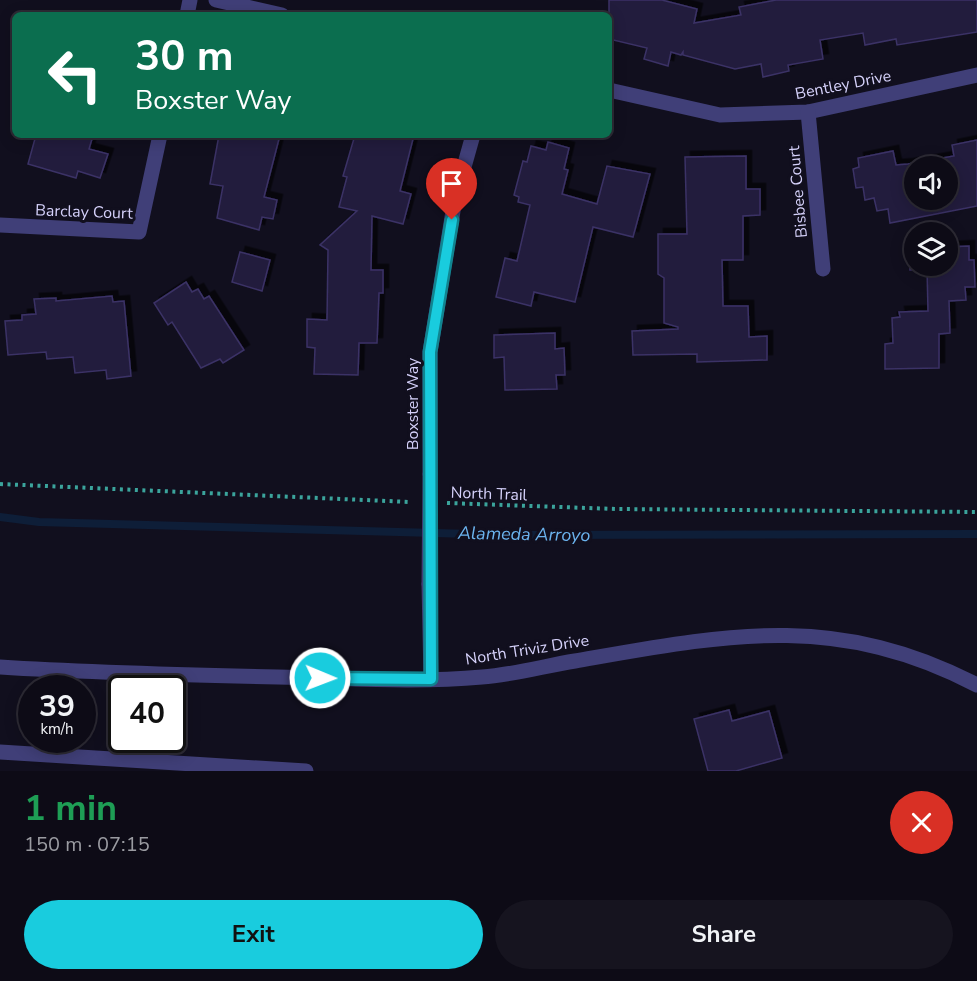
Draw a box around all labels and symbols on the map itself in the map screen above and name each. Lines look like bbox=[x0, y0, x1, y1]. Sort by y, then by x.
street label: Bentley Drive bbox=[793, 65, 893, 105]
street label: Bisbee Court bbox=[783, 144, 813, 239]
pin bbox=[426, 158, 477, 220]
street label: Barclay Court bbox=[35, 199, 134, 225]
street label: Boxster Way bbox=[402, 357, 424, 450]
street label: North Trail bbox=[450, 482, 528, 506]
water label: Alameda Arroyo bbox=[457, 521, 590, 547]
street label: North Triviz Drive bbox=[464, 629, 591, 671]
position arrow bbox=[288, 646, 352, 710]
speed limit sign: 40 bbox=[108, 675, 186, 753]

